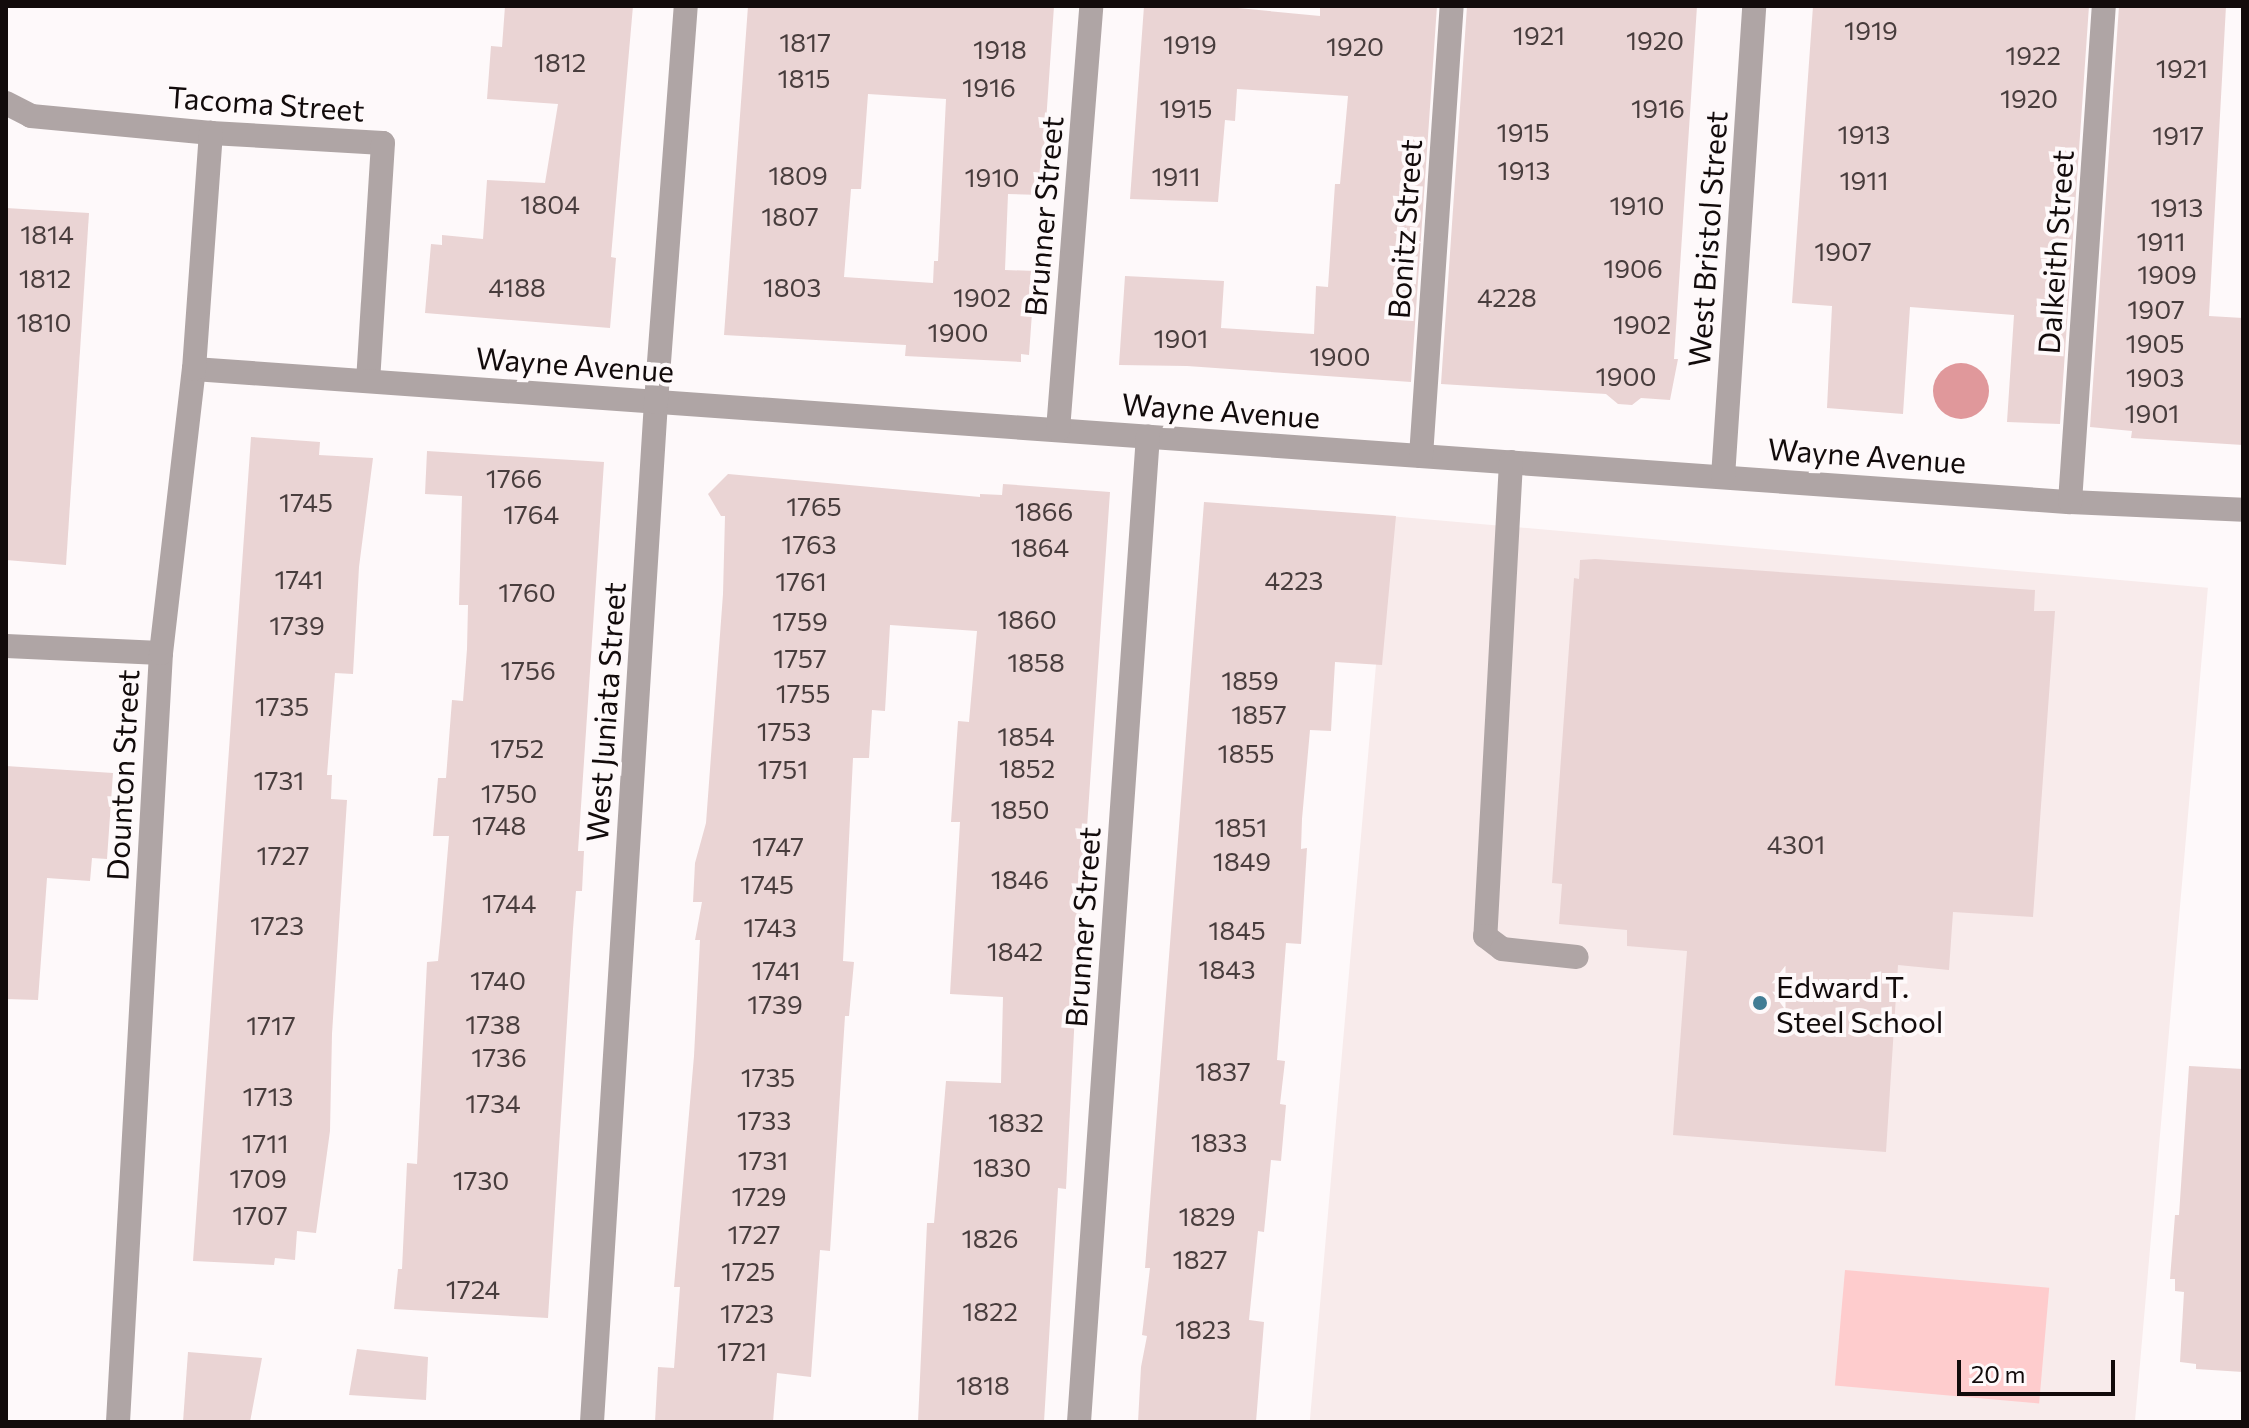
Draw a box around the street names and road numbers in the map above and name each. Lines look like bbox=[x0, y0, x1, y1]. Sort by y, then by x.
street label: Tacoma Street bbox=[166, 78, 366, 128]
street label: West Bristol Street bbox=[1680, 110, 1734, 368]
street label: Brunner Street bbox=[1016, 114, 1070, 318]
street label: Bonitz Street bbox=[1380, 138, 1428, 320]
street label: Dalkeith Street bbox=[2030, 149, 2080, 355]
street label: Wayne Avenue bbox=[475, 339, 675, 389]
street label: Wayne Avenue bbox=[1121, 385, 1321, 435]
street label: Wayne Avenue bbox=[1767, 430, 1967, 480]
street label: West Juniata Street bbox=[578, 581, 632, 843]
street label: Dounton Street bbox=[98, 668, 146, 882]
street label: Brunner Street bbox=[1057, 826, 1107, 1028]

